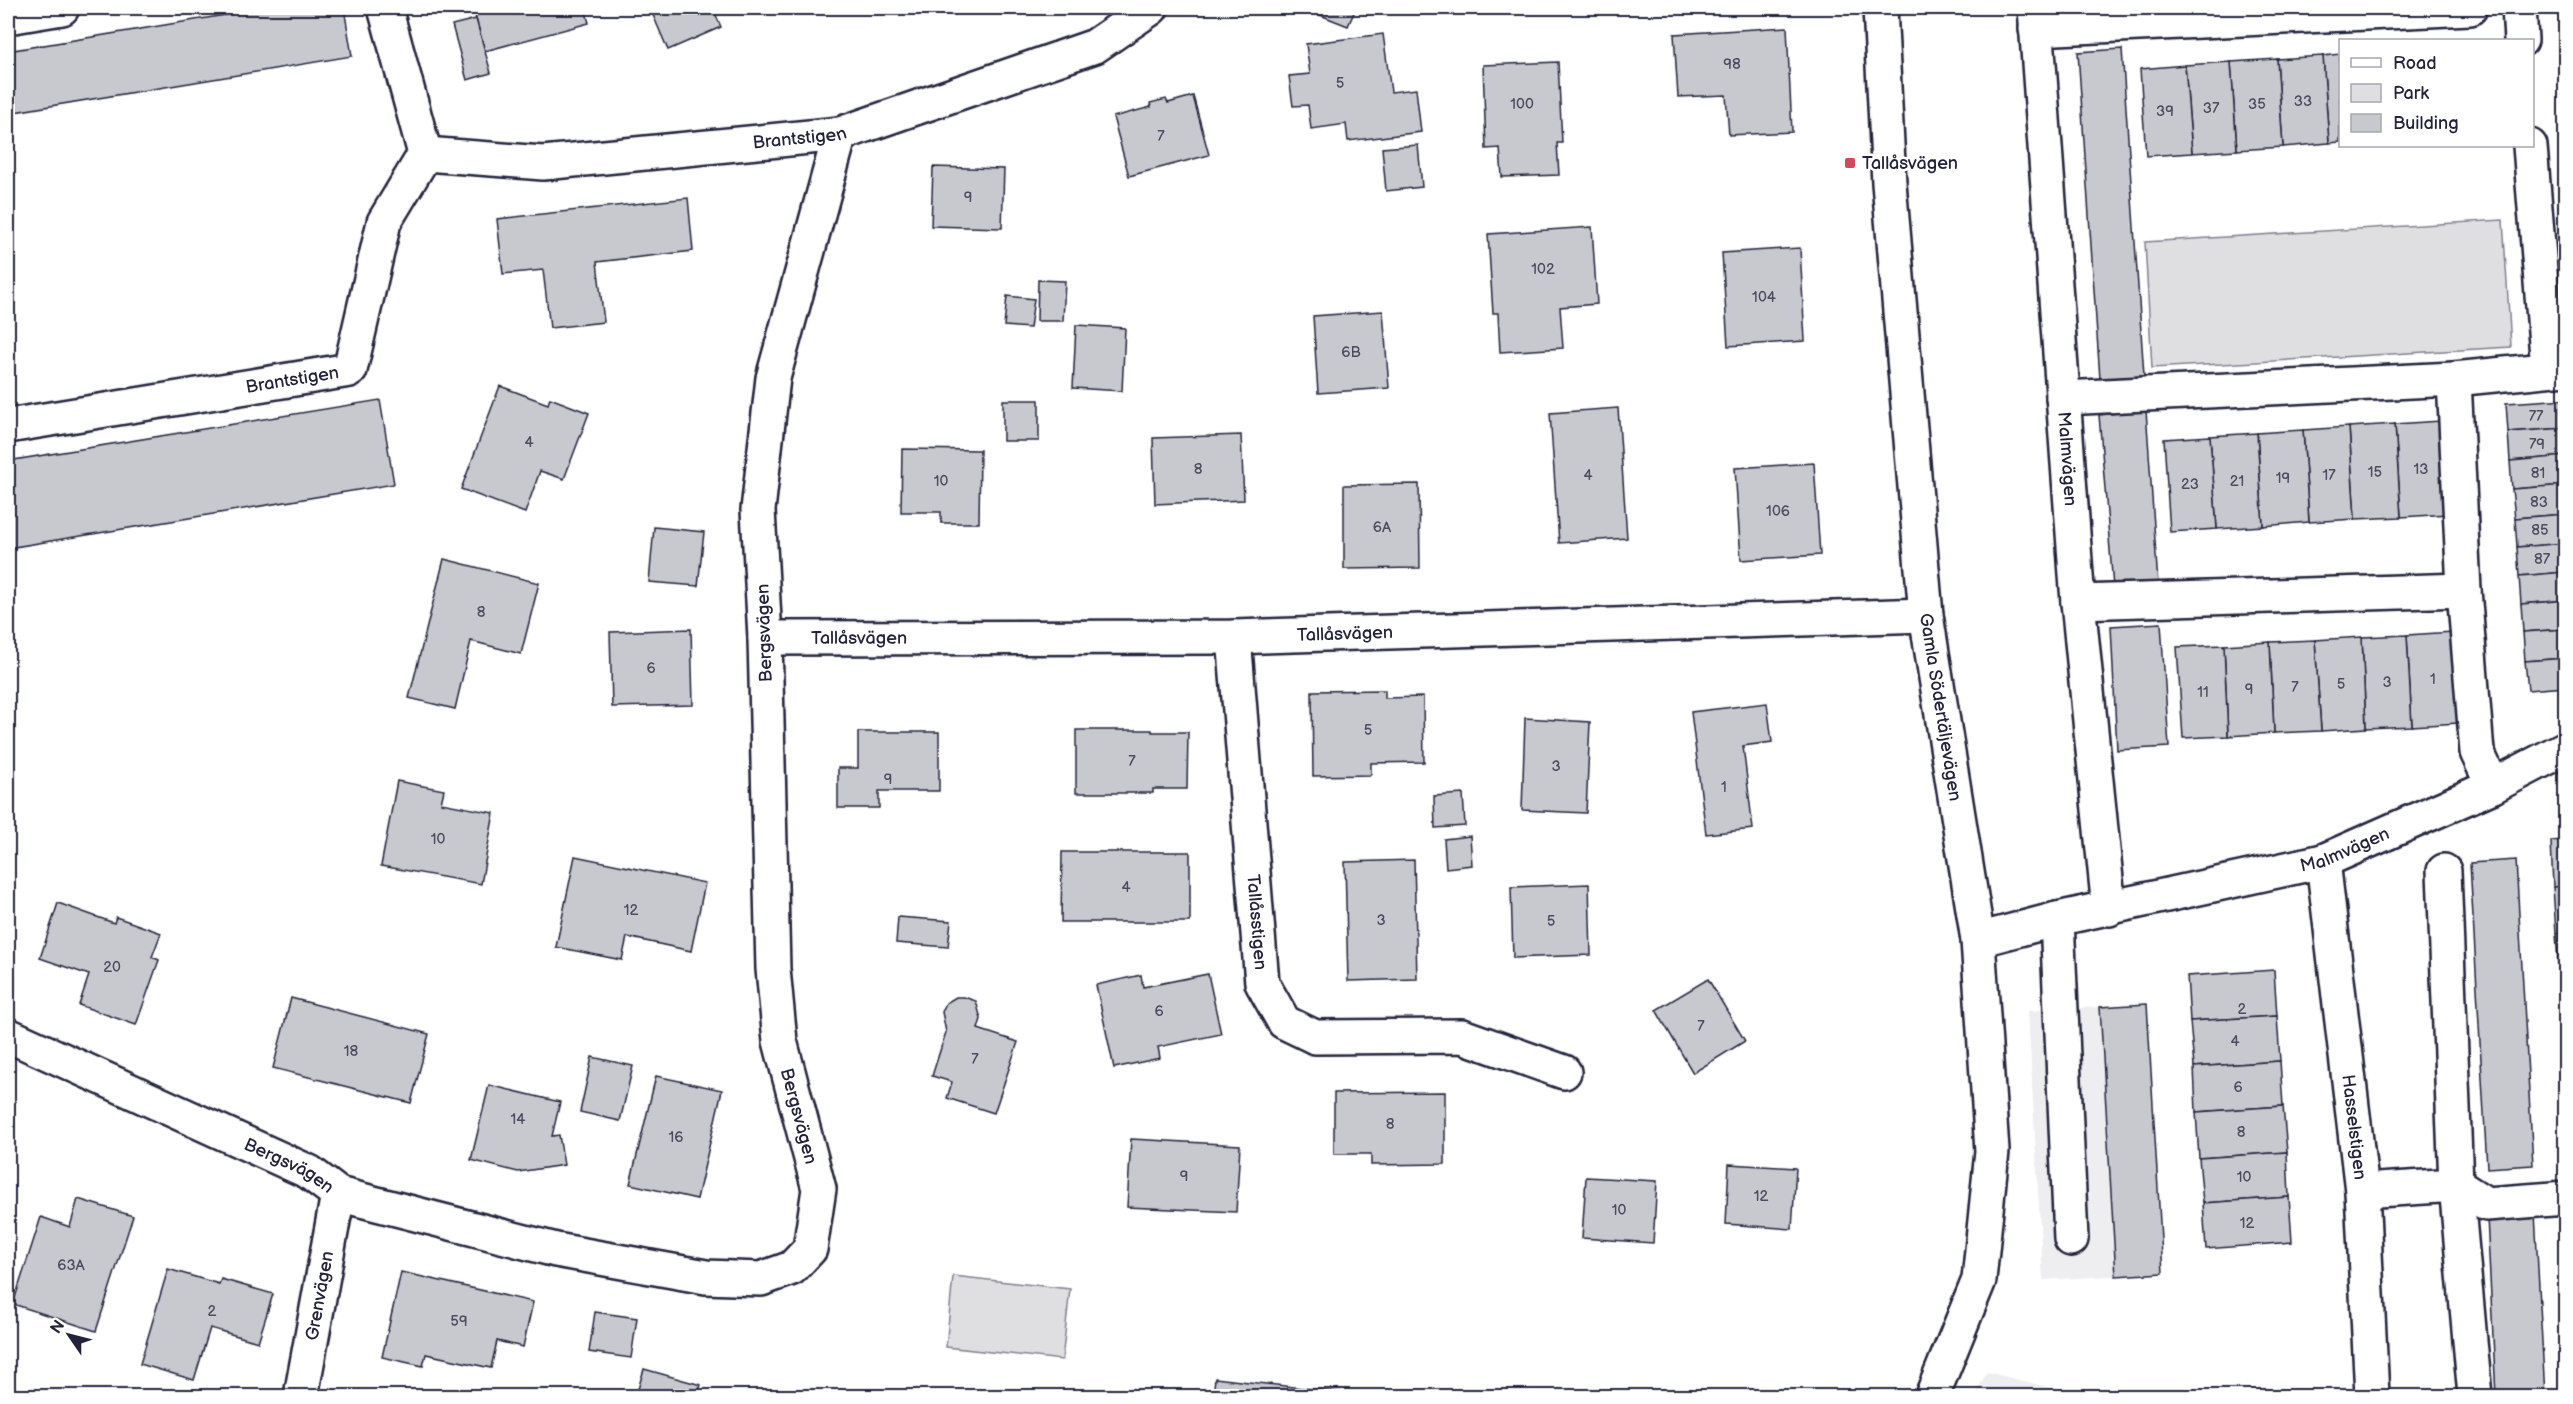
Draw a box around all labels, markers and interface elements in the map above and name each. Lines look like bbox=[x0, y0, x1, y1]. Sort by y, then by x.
legend bbox=[2339, 39, 2534, 147]
text: Road bbox=[2393, 53, 2437, 74]
house number: 98 bbox=[1723, 55, 1741, 74]
house number: 5 bbox=[1336, 74, 1344, 93]
text: Park bbox=[2393, 83, 2429, 104]
house number: 33 bbox=[2294, 92, 2312, 111]
house number: 100 bbox=[1510, 95, 1534, 114]
house number: 35 bbox=[2248, 95, 2266, 114]
house number: 37 bbox=[2203, 99, 2220, 118]
house number: 39 bbox=[2156, 102, 2174, 121]
text: Building bbox=[2393, 113, 2459, 134]
street label: Brantstigen bbox=[752, 122, 850, 153]
house number: 7 bbox=[1157, 127, 1165, 146]
place label: Tallåsvägen bbox=[1862, 153, 1958, 174]
marker: Tallåsvägen bbox=[1843, 156, 1857, 170]
house number: 9 bbox=[964, 188, 972, 207]
house number: 102 bbox=[1531, 260, 1555, 279]
house number: 104 bbox=[1752, 288, 1776, 307]
house number: 6B bbox=[1341, 343, 1361, 362]
street label: Brantstigen bbox=[244, 362, 340, 398]
house number: 77 bbox=[2529, 407, 2544, 426]
street label: Malmvägen bbox=[2053, 411, 2081, 507]
house number: 4 bbox=[524, 433, 534, 452]
house number: 79 bbox=[2529, 435, 2545, 454]
house number: 8 bbox=[1194, 460, 1203, 479]
house number: 13 bbox=[2413, 460, 2429, 479]
house number: 15 bbox=[2368, 463, 2382, 482]
house number: 81 bbox=[2531, 464, 2545, 483]
house number: 4 bbox=[1583, 466, 1593, 485]
house number: 17 bbox=[2322, 466, 2336, 485]
house number: 19 bbox=[2276, 469, 2290, 488]
house number: 10 bbox=[934, 472, 948, 491]
house number: 21 bbox=[2230, 472, 2244, 491]
house number: 23 bbox=[2181, 475, 2199, 494]
house number: 83 bbox=[2530, 493, 2548, 512]
house number: 106 bbox=[1766, 502, 1790, 521]
house number: 6A bbox=[1373, 518, 1392, 537]
house number: 85 bbox=[2531, 521, 2549, 540]
house number: 87 bbox=[2534, 550, 2551, 569]
street label: Bergsvägen bbox=[752, 583, 777, 682]
house number: 8 bbox=[477, 603, 486, 622]
street label: Gamla Södertäljevägen bbox=[1915, 612, 1966, 803]
street label: Tallåsvägen bbox=[1297, 622, 1393, 646]
street label: Tallåsvägen bbox=[811, 628, 907, 649]
house number: 6 bbox=[646, 659, 656, 678]
house number: 1 bbox=[2430, 670, 2436, 689]
house number: 3 bbox=[2382, 673, 2392, 692]
house number: 5 bbox=[2337, 675, 2345, 694]
house number: 7 bbox=[2291, 678, 2299, 697]
house number: 9 bbox=[2245, 680, 2253, 699]
house number: 11 bbox=[2197, 683, 2209, 702]
house number: 5 bbox=[1364, 721, 1372, 740]
house number: 7 bbox=[1128, 752, 1136, 771]
house number: 3 bbox=[1551, 757, 1561, 776]
house number: 9 bbox=[884, 770, 892, 789]
house number: 1 bbox=[1721, 778, 1727, 797]
street label: Malmvägen bbox=[2298, 823, 2393, 877]
house number: 10 bbox=[431, 830, 445, 849]
street label: Tallåsstigen bbox=[1242, 873, 1271, 971]
house number: 4 bbox=[1121, 878, 1131, 897]
house number: 12 bbox=[624, 901, 638, 920]
house number: 3 bbox=[1376, 911, 1386, 930]
house number: 5 bbox=[1547, 912, 1555, 931]
house number: 20 bbox=[103, 958, 121, 977]
house number: 2 bbox=[2238, 1000, 2247, 1019]
house number: 6 bbox=[1154, 1002, 1164, 1021]
house number: 7 bbox=[1697, 1017, 1705, 1036]
house number: 4 bbox=[2230, 1032, 2240, 1051]
house number: 18 bbox=[344, 1042, 359, 1061]
house number: 7 bbox=[971, 1050, 979, 1069]
street label: Bergsvägen bbox=[776, 1066, 821, 1166]
street label: Hasselstigen bbox=[2337, 1073, 2371, 1181]
house number: 6 bbox=[2233, 1078, 2243, 1097]
house number: 14 bbox=[511, 1110, 525, 1129]
house number: 8 bbox=[1386, 1115, 1395, 1134]
house number: 8 bbox=[2237, 1123, 2246, 1142]
house number: 16 bbox=[669, 1128, 683, 1147]
street label: Bergsvägen bbox=[241, 1134, 338, 1198]
house number: 9 bbox=[1180, 1167, 1188, 1186]
house number: 10 bbox=[2237, 1168, 2251, 1187]
house number: 12 bbox=[1754, 1187, 1768, 1206]
house number: 10 bbox=[1612, 1201, 1626, 1220]
house number: 12 bbox=[2240, 1214, 2254, 1233]
street label: Grenvägen bbox=[301, 1249, 338, 1342]
house number: 63A bbox=[57, 1256, 86, 1275]
house number: 2 bbox=[208, 1302, 217, 1321]
north arrow bbox=[39, 1305, 99, 1365]
house number: 59 bbox=[450, 1312, 468, 1331]
text: N bbox=[47, 1317, 69, 1338]

